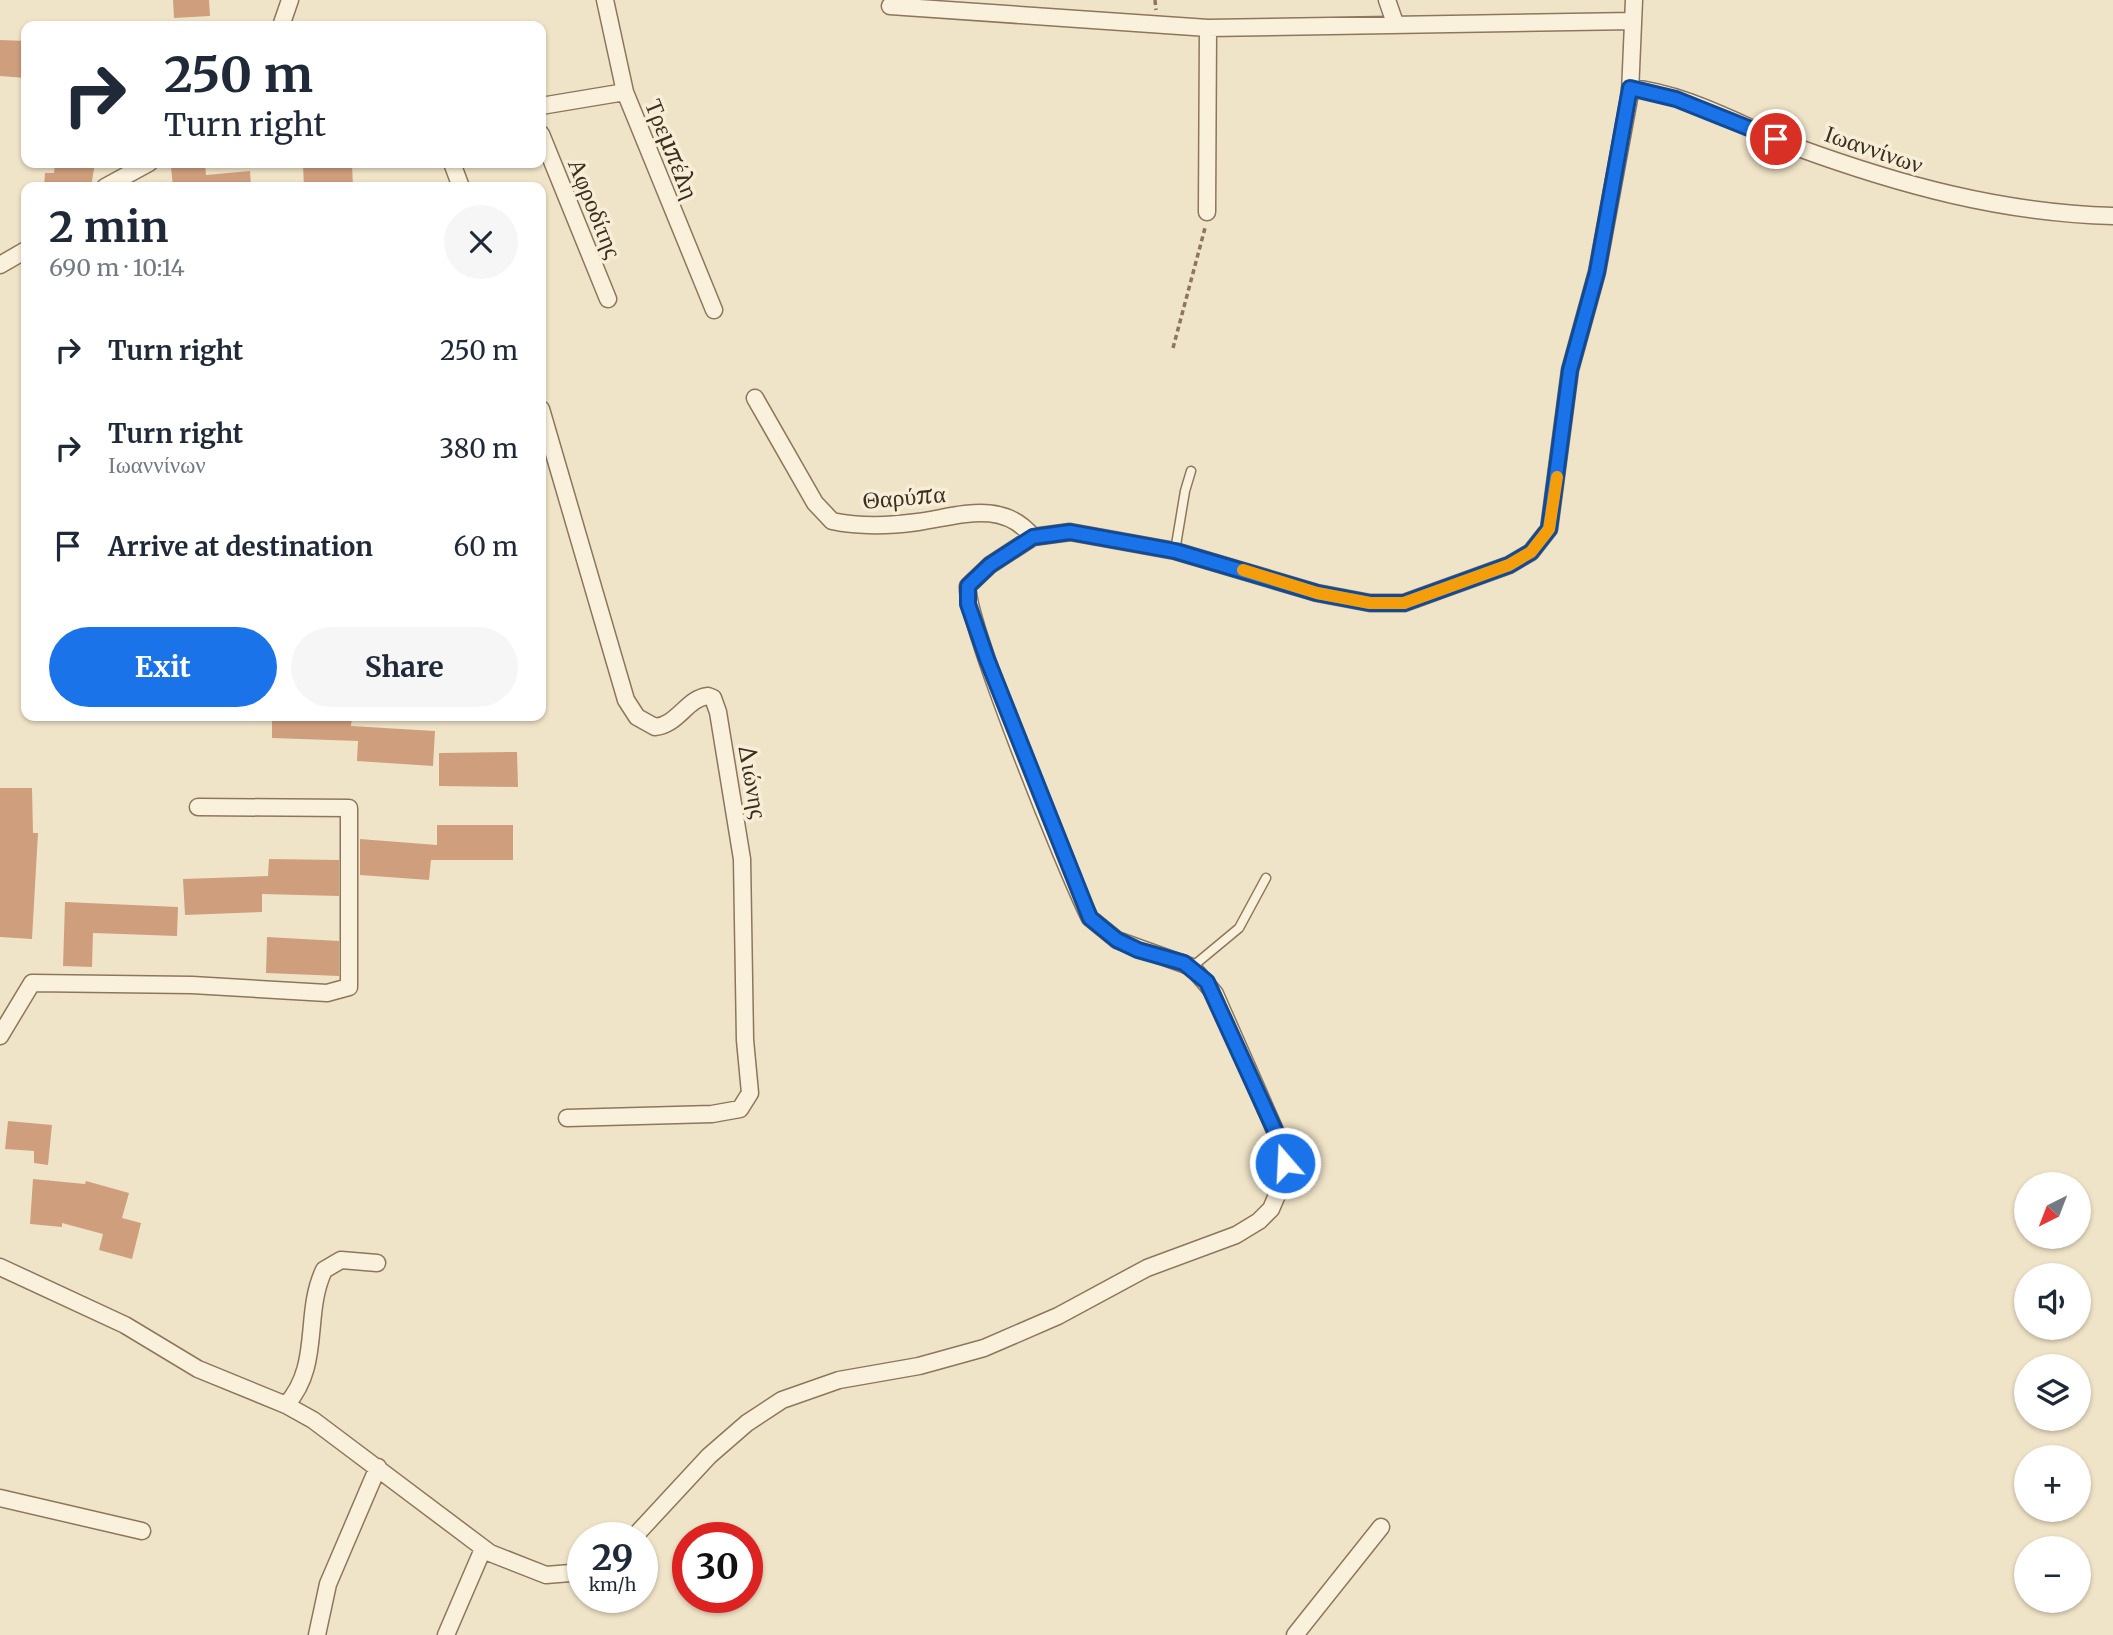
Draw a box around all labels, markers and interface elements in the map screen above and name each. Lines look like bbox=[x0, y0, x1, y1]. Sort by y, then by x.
text: 250 m bbox=[164, 44, 313, 105]
icon: right bbox=[49, 49, 140, 140]
street label: Τρεμπέλη bbox=[638, 95, 706, 203]
text: Turn right bbox=[164, 105, 326, 145]
pin bbox=[1746, 109, 1806, 169]
street label: Ιωαννίνων bbox=[1821, 118, 1927, 180]
icon: arrive bbox=[1757, 120, 1795, 158]
street label: Αφροδίτης bbox=[561, 154, 629, 263]
text: 2 min bbox=[49, 201, 169, 253]
button: close bbox=[444, 205, 518, 279]
text: 690 m · 10:14 bbox=[49, 253, 185, 282]
icon: right bbox=[49, 331, 87, 369]
text: Turn right bbox=[108, 334, 243, 367]
text: 250 m bbox=[440, 334, 518, 367]
text: Turn right bbox=[108, 417, 243, 450]
icon: right bbox=[49, 429, 87, 467]
text: 380 m bbox=[439, 432, 518, 465]
text: Ιωαννίνων bbox=[108, 450, 206, 479]
street label: Θαρύπα bbox=[861, 478, 947, 516]
icon: arrive bbox=[49, 527, 87, 565]
text: Arrive at destination bbox=[108, 530, 373, 563]
text: 60 m bbox=[454, 530, 518, 563]
button: Exit bbox=[49, 627, 277, 707]
button: Share bbox=[291, 627, 518, 707]
street label: Διώνης bbox=[731, 741, 775, 821]
position arrow bbox=[1248, 1126, 1322, 1200]
north arrow bbox=[2014, 1172, 2091, 1250]
map controls bbox=[2014, 1172, 2091, 1613]
button: sound bbox=[2014, 1263, 2091, 1340]
button: layers bbox=[2014, 1354, 2091, 1431]
button: + bbox=[2014, 1445, 2091, 1522]
speed limit sign: 30 bbox=[672, 1522, 763, 1613]
text: 29 bbox=[592, 1536, 633, 1580]
button: − bbox=[2014, 1536, 2091, 1613]
text: km/h bbox=[589, 1573, 636, 1596]

